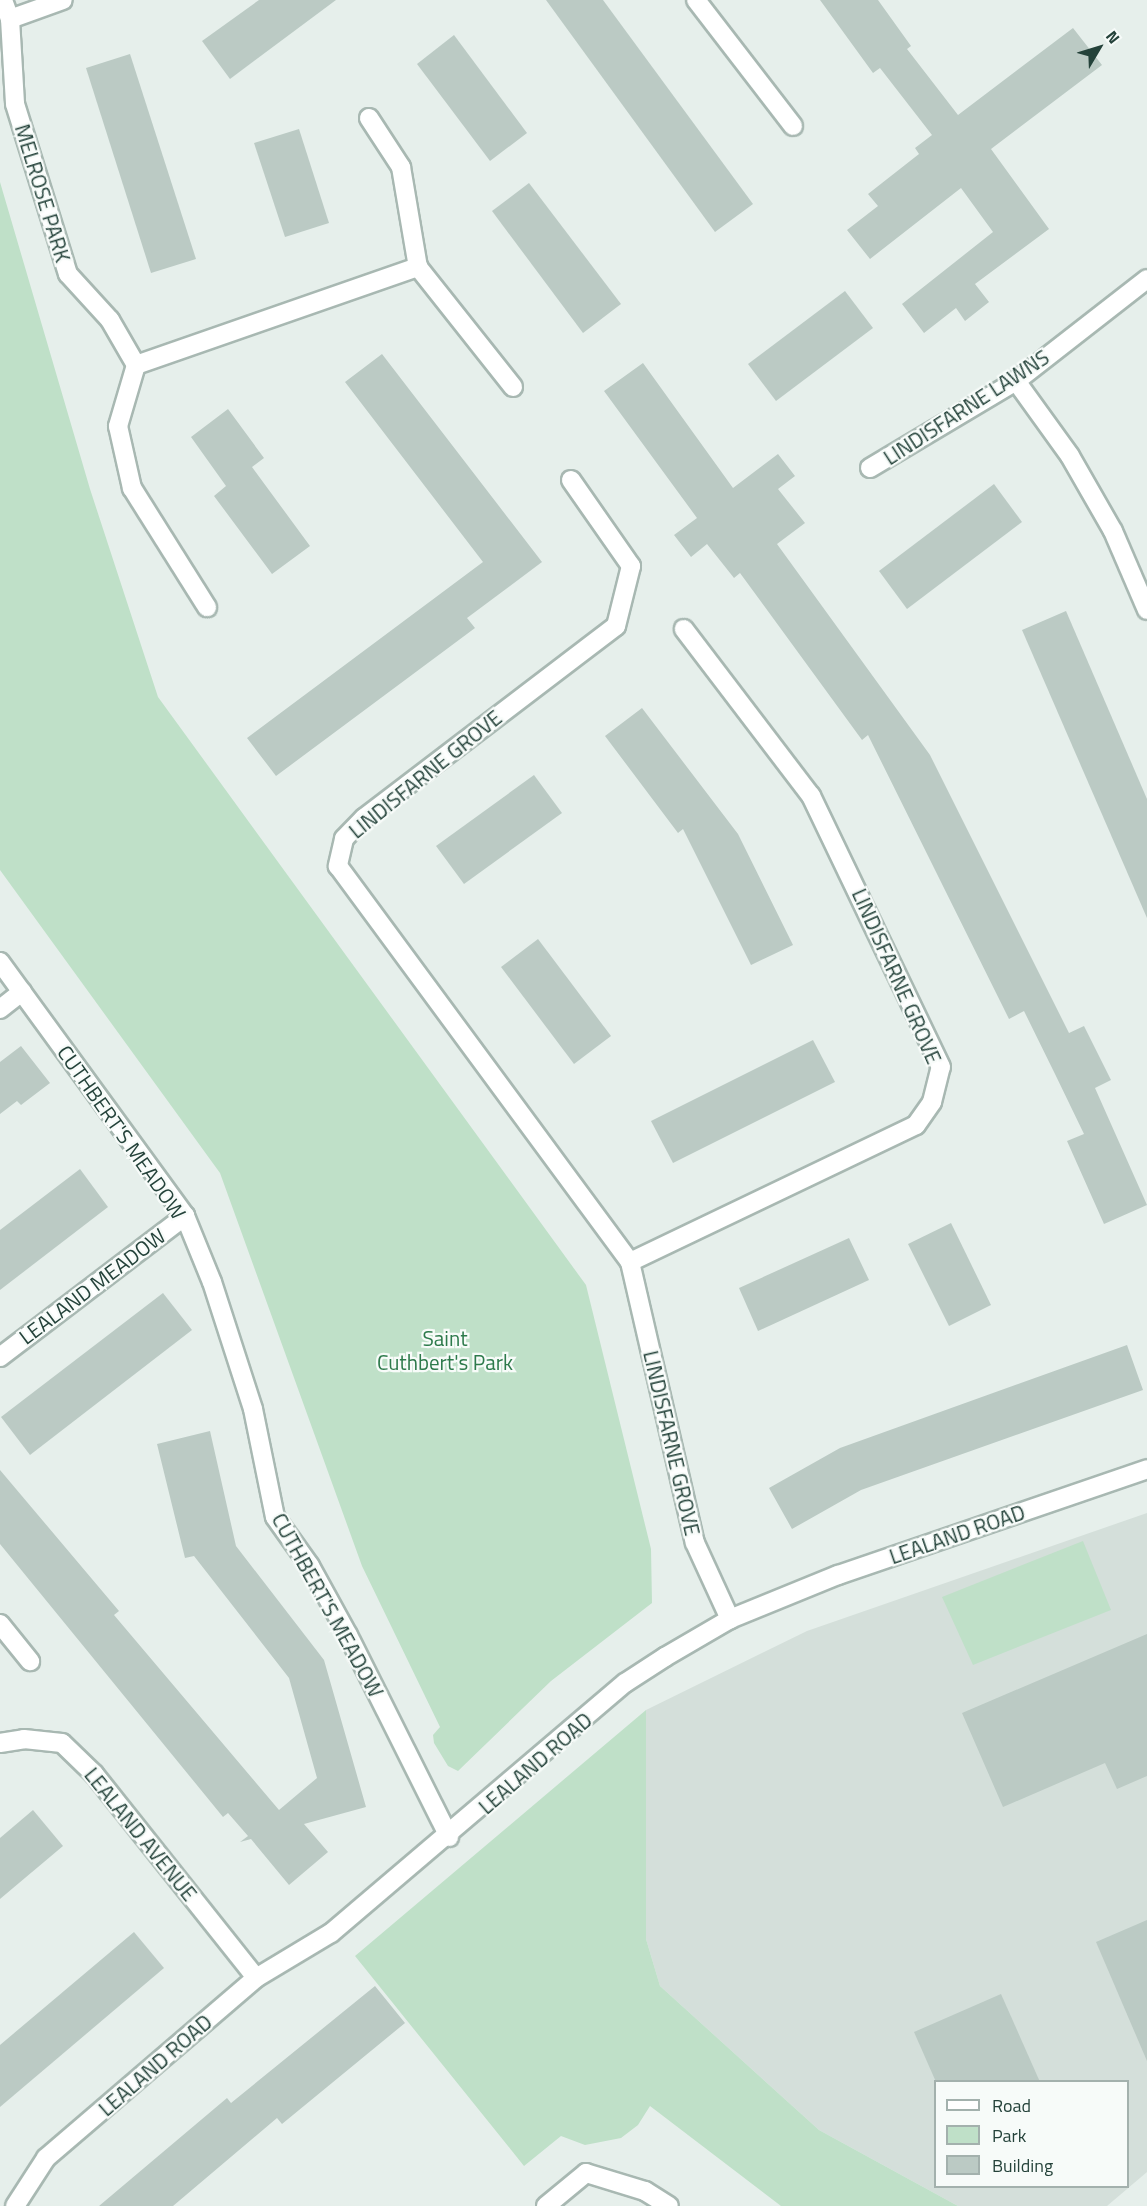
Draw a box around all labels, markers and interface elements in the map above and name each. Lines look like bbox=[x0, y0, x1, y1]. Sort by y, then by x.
north arrow bbox=[1069, 18, 1129, 78]
text: N bbox=[1100, 25, 1126, 49]
street label: MELROSE PARK bbox=[10, 121, 76, 265]
street label: LINDISFARNE LAWNS bbox=[879, 344, 1053, 470]
street label: LINDISFARNE GROVE bbox=[344, 705, 506, 843]
street label: LINDISFARNE GROVE bbox=[847, 885, 947, 1067]
street label: CUTHBERT'S MEADOW bbox=[52, 1040, 192, 1224]
street label: LEALAND MEADOW bbox=[14, 1223, 170, 1349]
park label: Saint Cuthbert's Park bbox=[377, 1325, 513, 1375]
street label: LINDISFARNE GROVE bbox=[638, 1348, 706, 1538]
street label: LEALAND ROAD bbox=[886, 1499, 1028, 1569]
street label: CUTHBERT'S MEADOW bbox=[267, 1509, 389, 1701]
street label: LEALAND ROAD bbox=[473, 1707, 597, 1819]
street label: LEALAND AVENUE bbox=[80, 1762, 202, 1906]
street label: LEALAND ROAD bbox=[93, 2009, 217, 2121]
legend bbox=[934, 2080, 1129, 2188]
text: Road bbox=[992, 2092, 1031, 2119]
text: Park bbox=[992, 2122, 1026, 2149]
text: Building bbox=[992, 2152, 1053, 2179]

